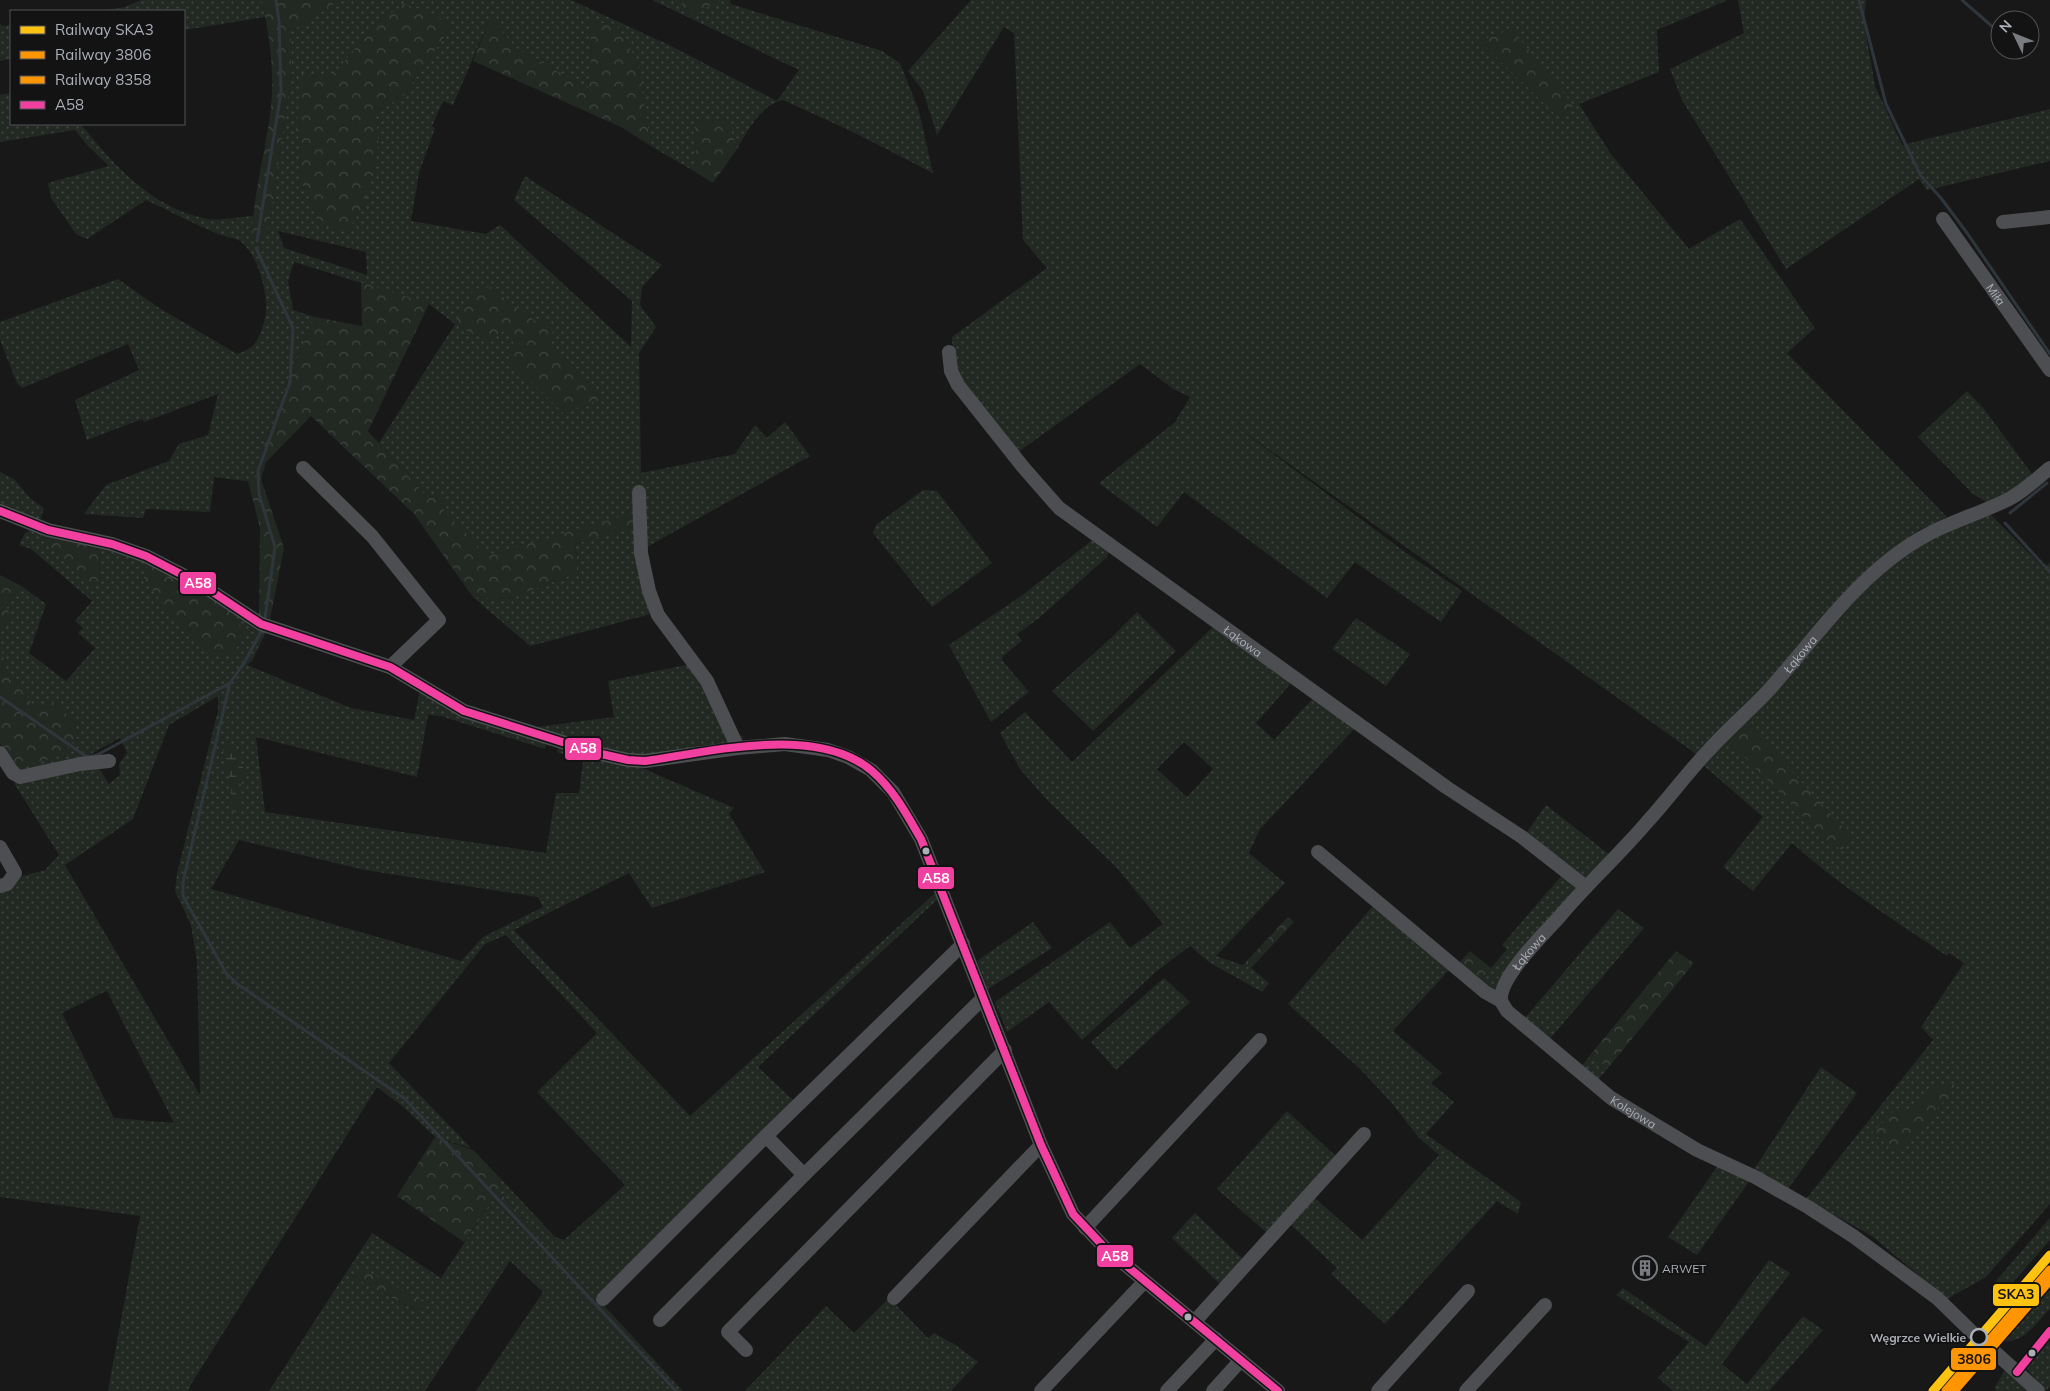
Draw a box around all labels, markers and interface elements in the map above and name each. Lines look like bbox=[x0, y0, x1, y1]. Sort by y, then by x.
legend bbox=[10, 10, 185, 125]
north arrow bbox=[1990, 10, 2040, 60]
text: N bbox=[1995, 16, 2016, 36]
text: Railway SKA3 bbox=[55, 20, 154, 39]
text: Railway 3806 bbox=[55, 45, 151, 64]
text: Railway 8358 bbox=[55, 70, 151, 89]
text: A58 bbox=[55, 95, 84, 114]
street label: Miła bbox=[1983, 280, 2009, 308]
line badge: A58 bbox=[179, 571, 217, 595]
text: A58 bbox=[184, 574, 212, 592]
street label: Łąkowa bbox=[1220, 621, 1265, 660]
street label: Łąkowa bbox=[1779, 632, 1820, 676]
line badge: A58 bbox=[564, 737, 602, 761]
text: A58 bbox=[569, 739, 597, 757]
unlabelled marker bbox=[921, 846, 931, 856]
line badge: A58 bbox=[917, 866, 955, 890]
text: A58 bbox=[922, 869, 950, 887]
street label: Łąkowa bbox=[1508, 929, 1548, 974]
street label: Kolejowa bbox=[1608, 1092, 1659, 1131]
line badge: A58 bbox=[1096, 1244, 1134, 1268]
text: A58 bbox=[1101, 1247, 1129, 1265]
building icon: ARWET bbox=[1632, 1255, 1658, 1281]
place label: ARWET bbox=[1662, 1261, 1707, 1276]
line badge: SKA3 bbox=[1992, 1283, 2040, 1307]
text: SKA3 bbox=[1998, 1285, 2034, 1303]
unlabelled marker bbox=[1183, 1312, 1193, 1322]
marker: Węgrzce Wielkie bbox=[1970, 1328, 1988, 1346]
place label: Węgrzce Wielkie bbox=[1870, 1330, 1966, 1345]
line badge: 3806 bbox=[1950, 1347, 1997, 1371]
unlabelled marker bbox=[2027, 1348, 2037, 1358]
text: 3806 bbox=[1957, 1350, 1991, 1368]

